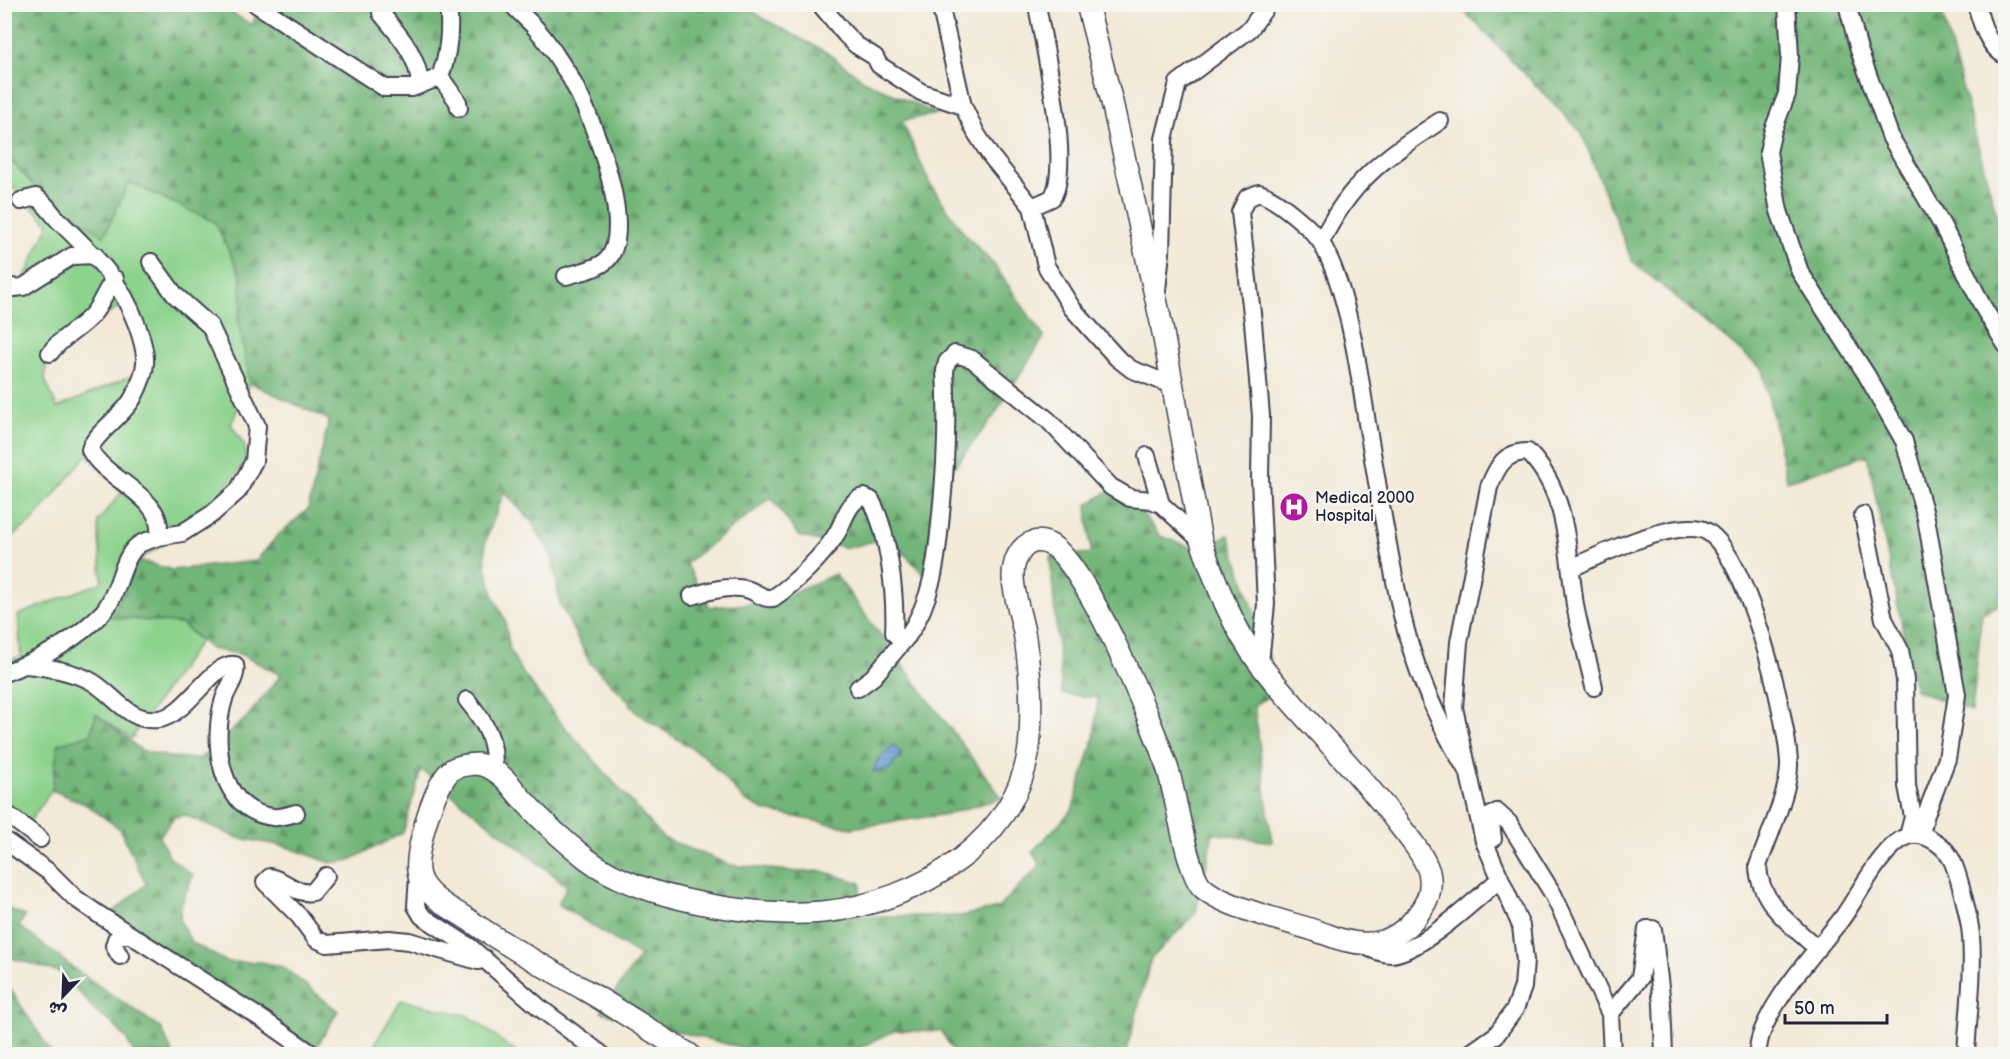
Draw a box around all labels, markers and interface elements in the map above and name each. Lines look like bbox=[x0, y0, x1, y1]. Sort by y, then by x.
place label: Medical 2000 Hospital bbox=[1315, 489, 1414, 526]
hospital icon: Medical 2000 Hospital bbox=[1278, 491, 1310, 523]
north arrow bbox=[33, 966, 93, 1026]
scale bar bbox=[1785, 987, 1887, 1025]
text: ش bbox=[46, 996, 70, 1021]
text: 50 m bbox=[1794, 998, 1835, 1019]

